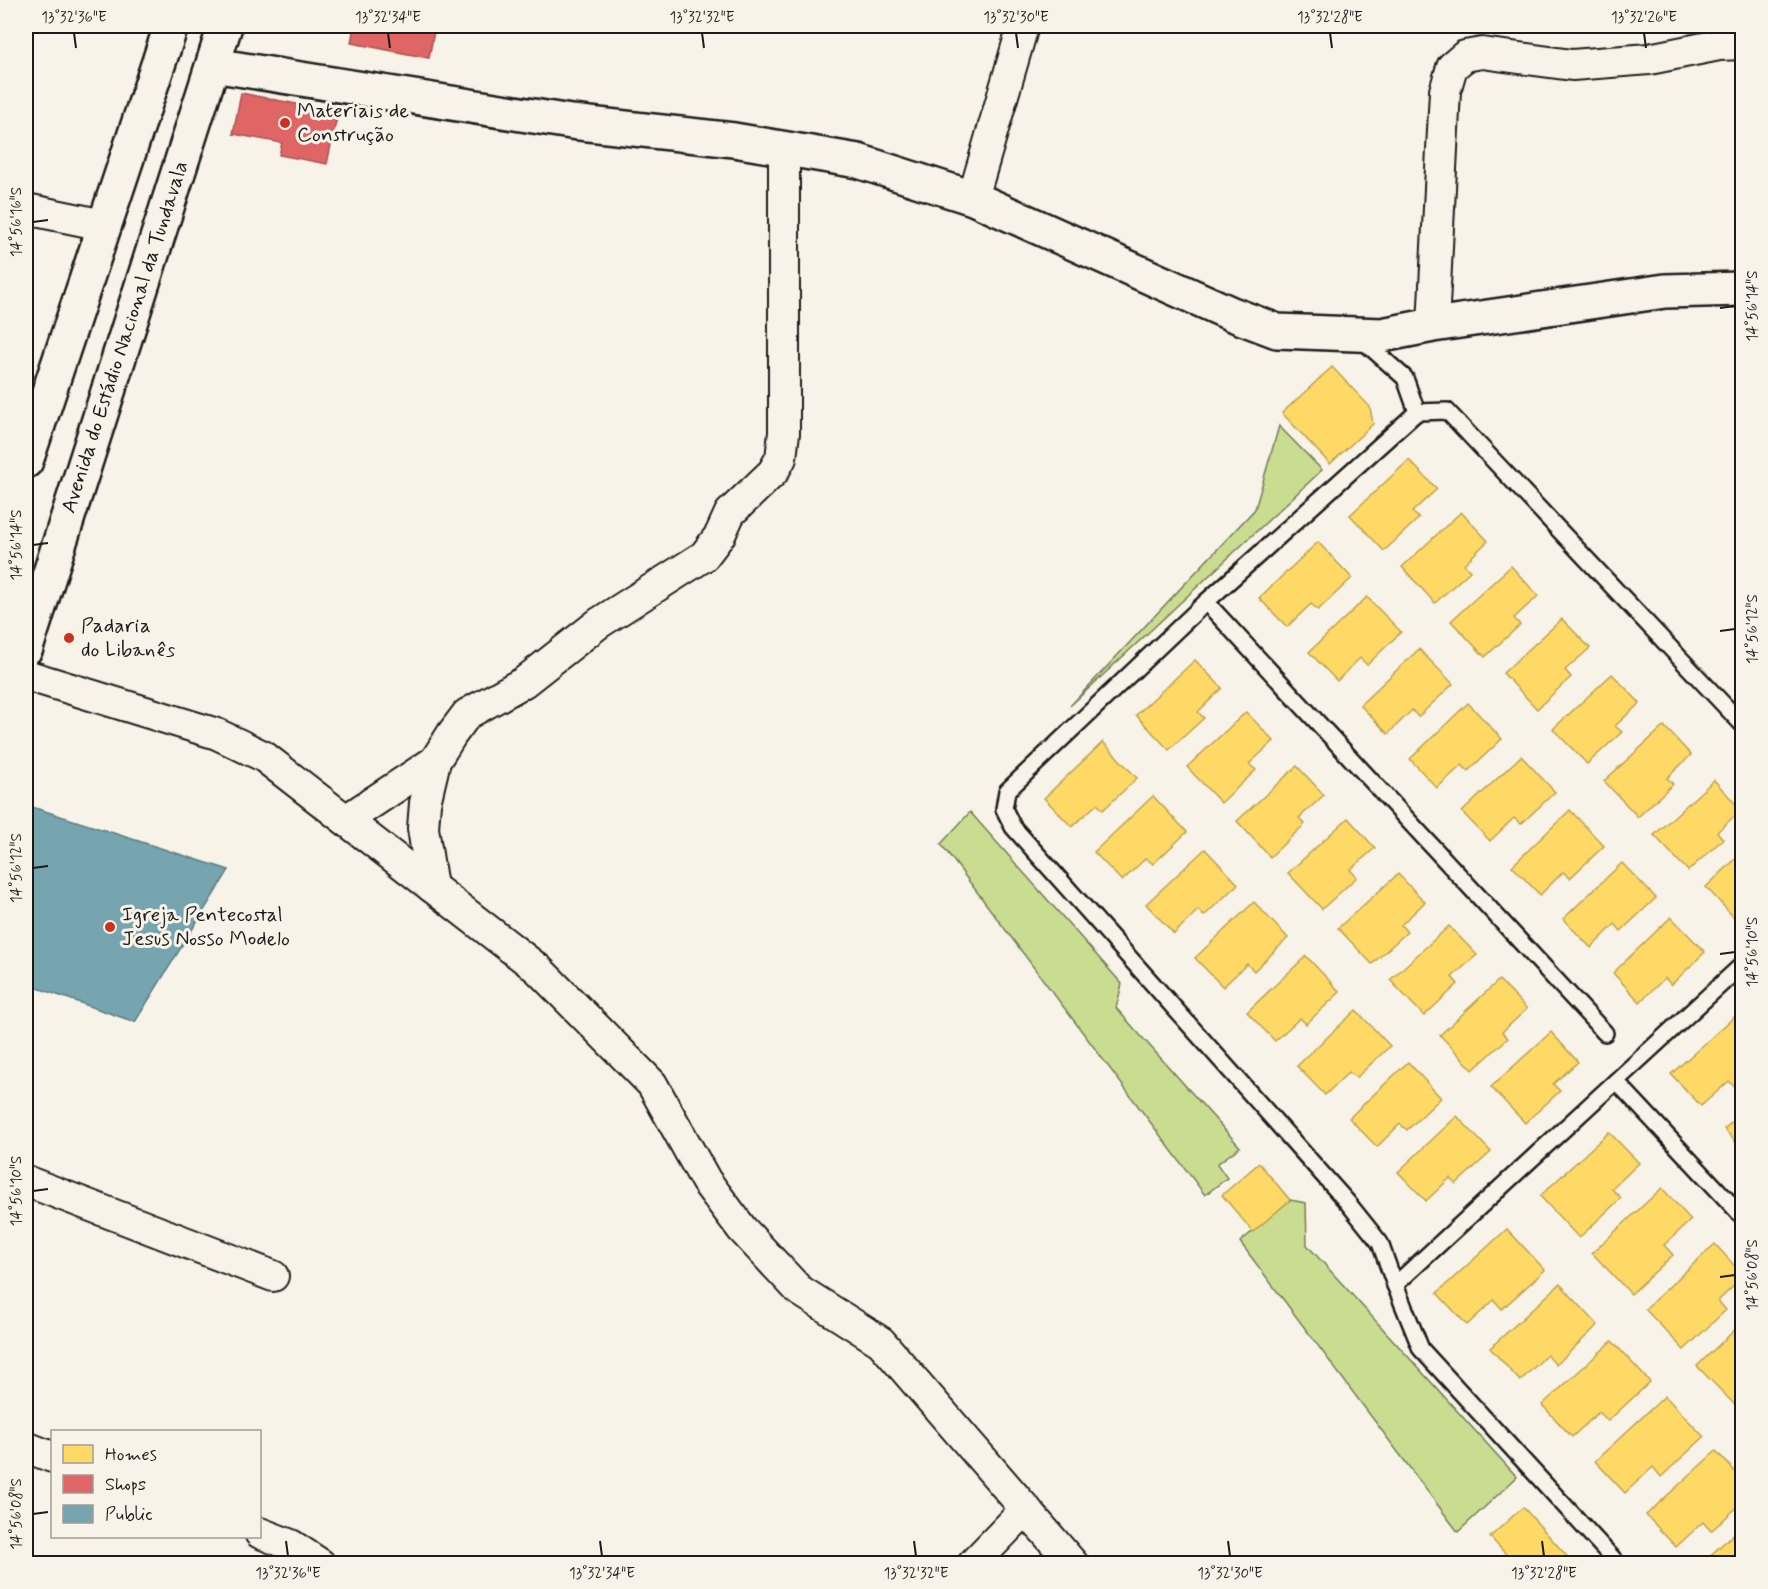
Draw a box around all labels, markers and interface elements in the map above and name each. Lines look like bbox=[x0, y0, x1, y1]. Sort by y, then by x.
text: 13°32'36"E bbox=[41, 8, 107, 28]
text: 13°32'34"E bbox=[355, 8, 421, 28]
text: 13°32'32"E bbox=[670, 8, 735, 28]
text: 13°32'30"E bbox=[983, 8, 1049, 28]
text: 13°32'28"E bbox=[1297, 8, 1363, 28]
text: 13°32'26"E bbox=[1611, 8, 1677, 28]
place label: Materiais de Construção bbox=[297, 97, 409, 149]
marker: Materiais de Construção bbox=[278, 116, 292, 130]
street label: Avenida do Estádio Nacional da Tundavala bbox=[55, 157, 195, 517]
text: 14°56'16"S bbox=[7, 187, 27, 257]
text: 14°56'14"S bbox=[1743, 271, 1763, 341]
text: 14°56'14"S bbox=[7, 510, 27, 580]
text: 14°56'12"S bbox=[1743, 594, 1763, 664]
place label: Padaria do Libanês bbox=[81, 612, 175, 664]
marker: Padaria do Libanês bbox=[62, 631, 76, 645]
text: 14°56'12"S bbox=[7, 833, 27, 903]
place label: Igreja Pentecostal Jesus Nosso Modelo bbox=[122, 901, 290, 953]
text: 14°56'10"S bbox=[1743, 917, 1763, 987]
marker: Igreja Pentecostal Jesus Nosso Modelo bbox=[103, 920, 117, 934]
text: 14°56'10"S bbox=[7, 1156, 27, 1226]
text: 14°56'08"S bbox=[1743, 1239, 1763, 1311]
legend bbox=[51, 1430, 261, 1538]
text: Homes bbox=[105, 1443, 157, 1467]
text: Shops bbox=[105, 1473, 146, 1497]
text: 14°56'08"S bbox=[7, 1478, 27, 1550]
text: Public bbox=[105, 1503, 153, 1527]
text: 13°32'36"E bbox=[255, 1564, 321, 1584]
text: 13°32'34"E bbox=[569, 1564, 635, 1584]
text: 13°32'32"E bbox=[884, 1564, 949, 1584]
text: 13°32'30"E bbox=[1197, 1564, 1263, 1584]
text: 13°32'28"E bbox=[1511, 1564, 1577, 1584]

